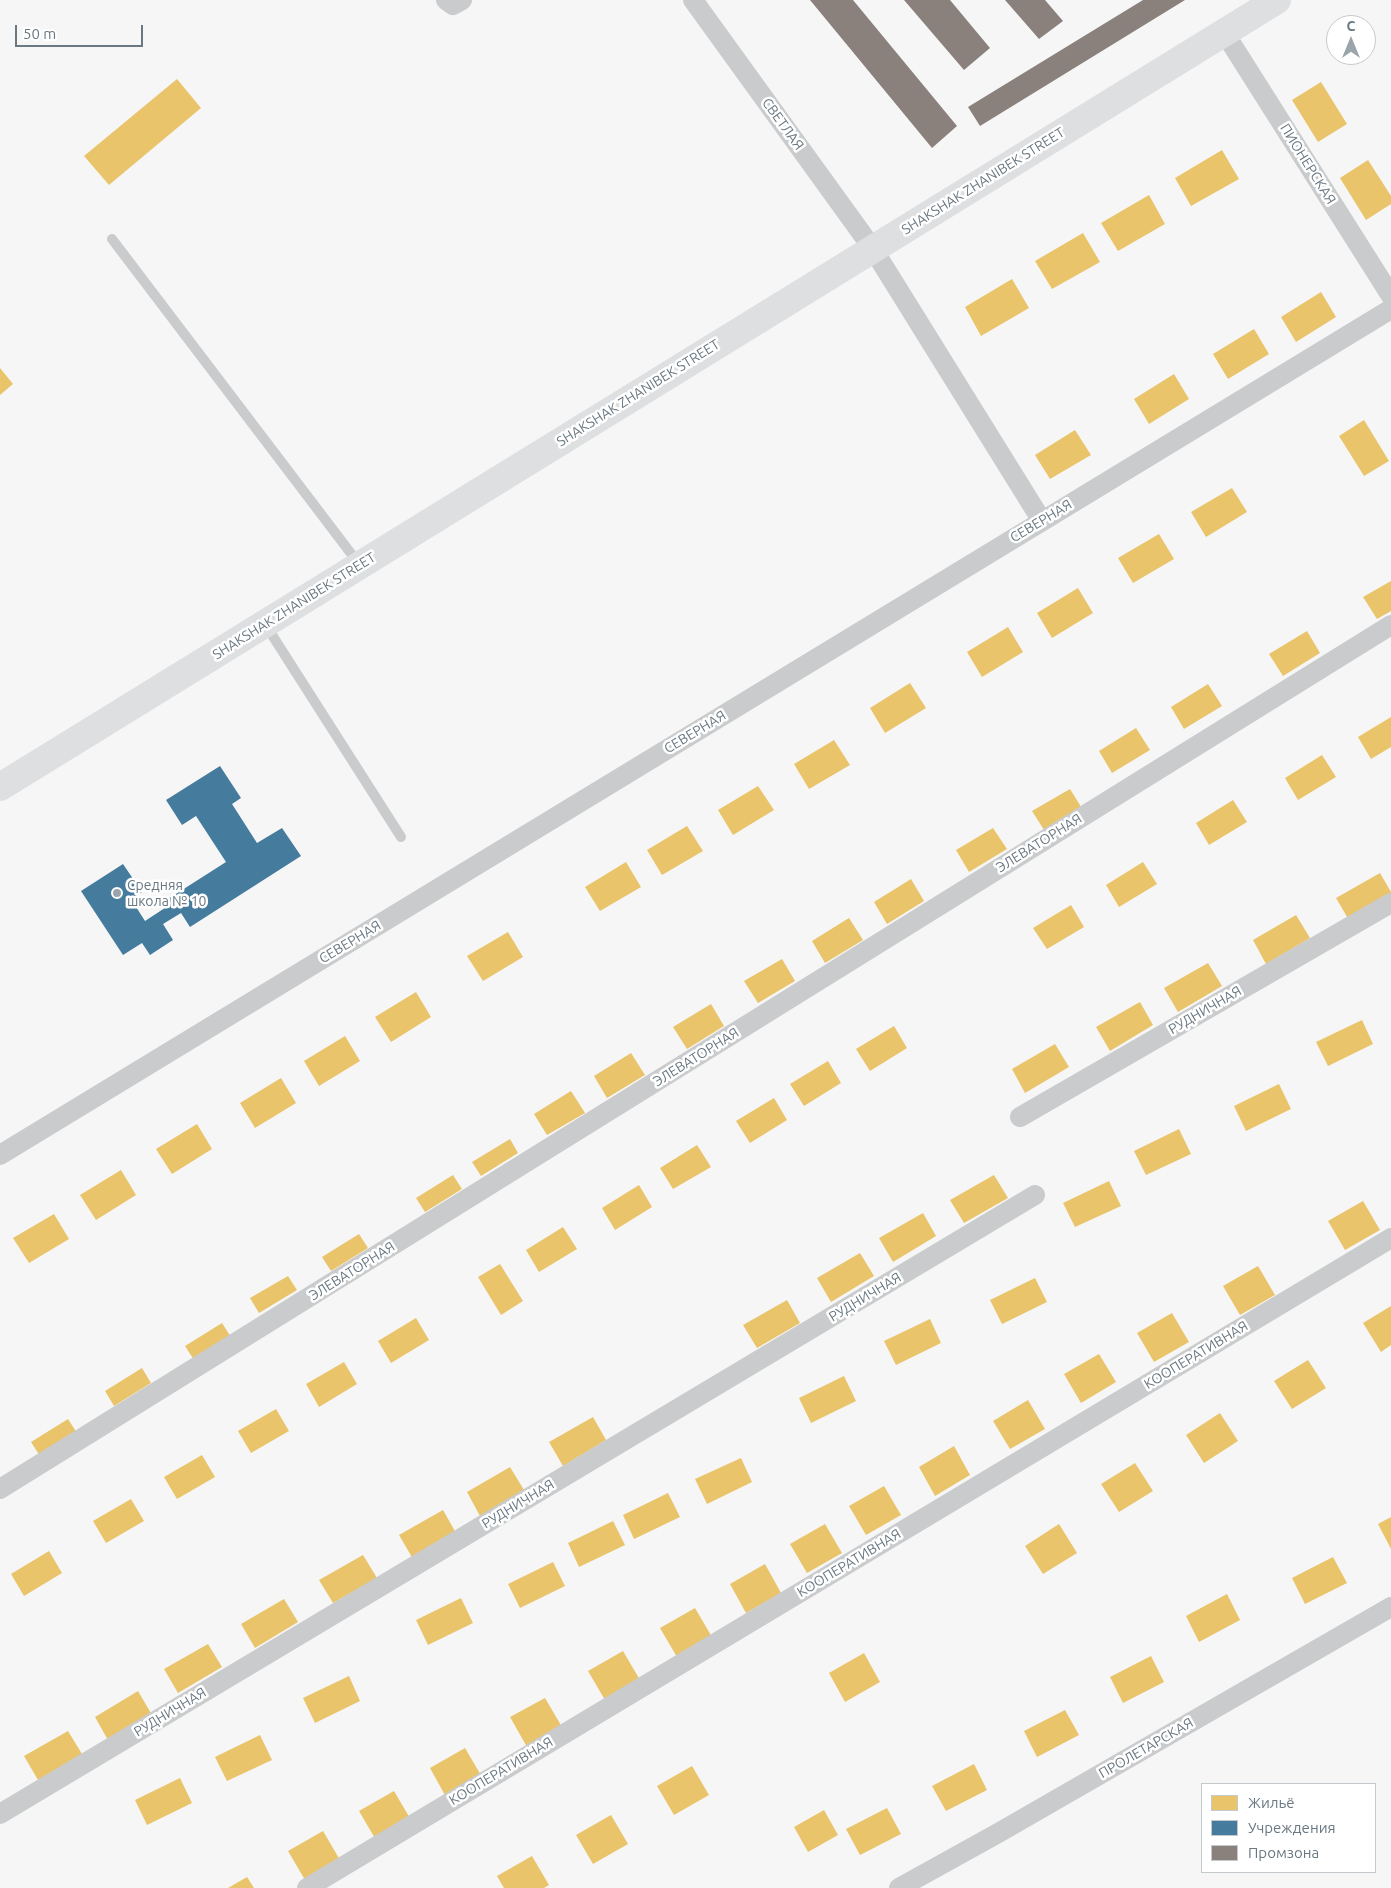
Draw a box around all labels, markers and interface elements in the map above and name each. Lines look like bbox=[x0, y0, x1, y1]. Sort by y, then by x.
scale bar bbox=[18, 15, 145, 47]
north arrow bbox=[1326, 15, 1376, 65]
text: С bbox=[1347, 18, 1355, 34]
text: 50 m bbox=[23, 25, 56, 42]
street label: СВЕТЛАЯ bbox=[759, 95, 807, 153]
street label: ПИОНЕРСКАЯ bbox=[1276, 121, 1340, 207]
street label: SHAKSHAK ZHANIBEK STREET bbox=[898, 124, 1068, 238]
street label: SHAKSHAK ZHANIBEK STREET bbox=[553, 336, 723, 450]
street label: СЕВЕРНАЯ bbox=[1007, 496, 1075, 546]
street label: SHAKSHAK ZHANIBEK STREET bbox=[209, 549, 379, 663]
street label: СЕВЕРНАЯ bbox=[661, 707, 729, 757]
street label: ЭЛЕВАТОРНАЯ bbox=[993, 810, 1085, 876]
place label: Средняя школа № 10 bbox=[127, 877, 206, 910]
marker: Средняя школа № 10 bbox=[111, 887, 123, 899]
street label: СЕВЕРНАЯ bbox=[316, 917, 384, 967]
street label: РУДНИЧНАЯ bbox=[1165, 982, 1245, 1038]
street label: ЭЛЕВАТОРНАЯ bbox=[650, 1024, 742, 1090]
street label: ЭЛЕВАТОРНАЯ bbox=[306, 1238, 398, 1304]
street label: РУДНИЧНАЯ bbox=[826, 1269, 904, 1325]
street label: КООПЕРАТИВНАЯ bbox=[1141, 1317, 1251, 1393]
street label: РУДНИЧНАЯ bbox=[479, 1476, 557, 1532]
street label: КООПЕРАТИВНАЯ bbox=[794, 1525, 904, 1601]
street label: РУДНИЧНАЯ bbox=[131, 1684, 209, 1740]
street label: ПРОЛЕТАРСКАЯ bbox=[1096, 1714, 1196, 1782]
street label: КООПЕРАТИВНАЯ bbox=[446, 1733, 556, 1809]
legend bbox=[1201, 1783, 1376, 1873]
text: Жильё bbox=[1248, 1794, 1295, 1811]
text: Учреждения bbox=[1248, 1819, 1336, 1836]
text: Промзона bbox=[1248, 1844, 1319, 1861]

